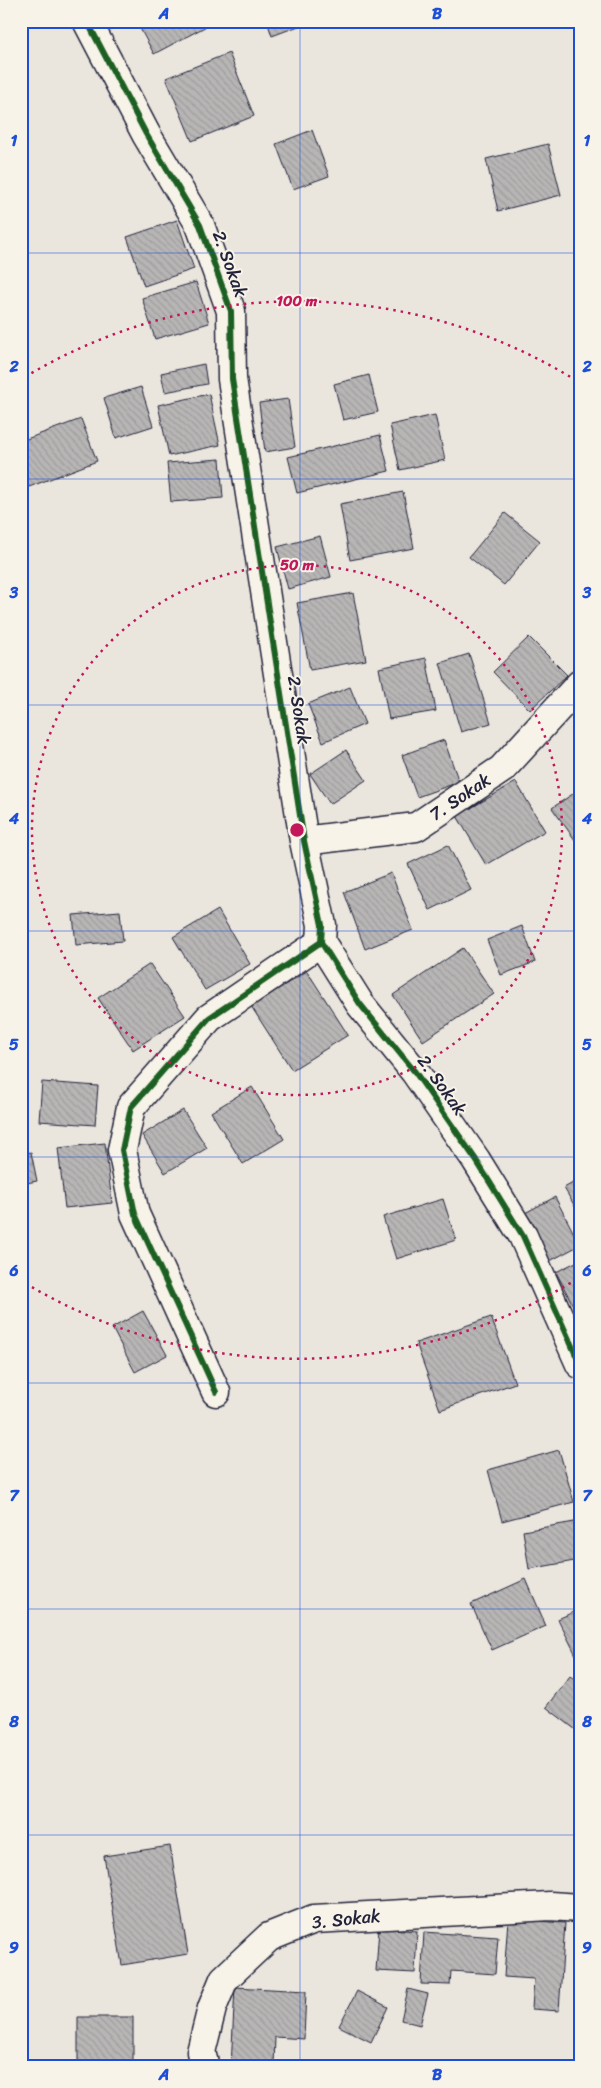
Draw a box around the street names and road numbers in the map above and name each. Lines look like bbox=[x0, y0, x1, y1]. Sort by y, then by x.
street label: 2. Sokak bbox=[203, 226, 257, 302]
street label: 2. Sokak bbox=[278, 673, 320, 747]
street label: 7. Sokak bbox=[422, 764, 498, 830]
street label: 2. Sokak bbox=[409, 1048, 476, 1123]
street label: 3. Sokak bbox=[310, 1899, 382, 1938]

